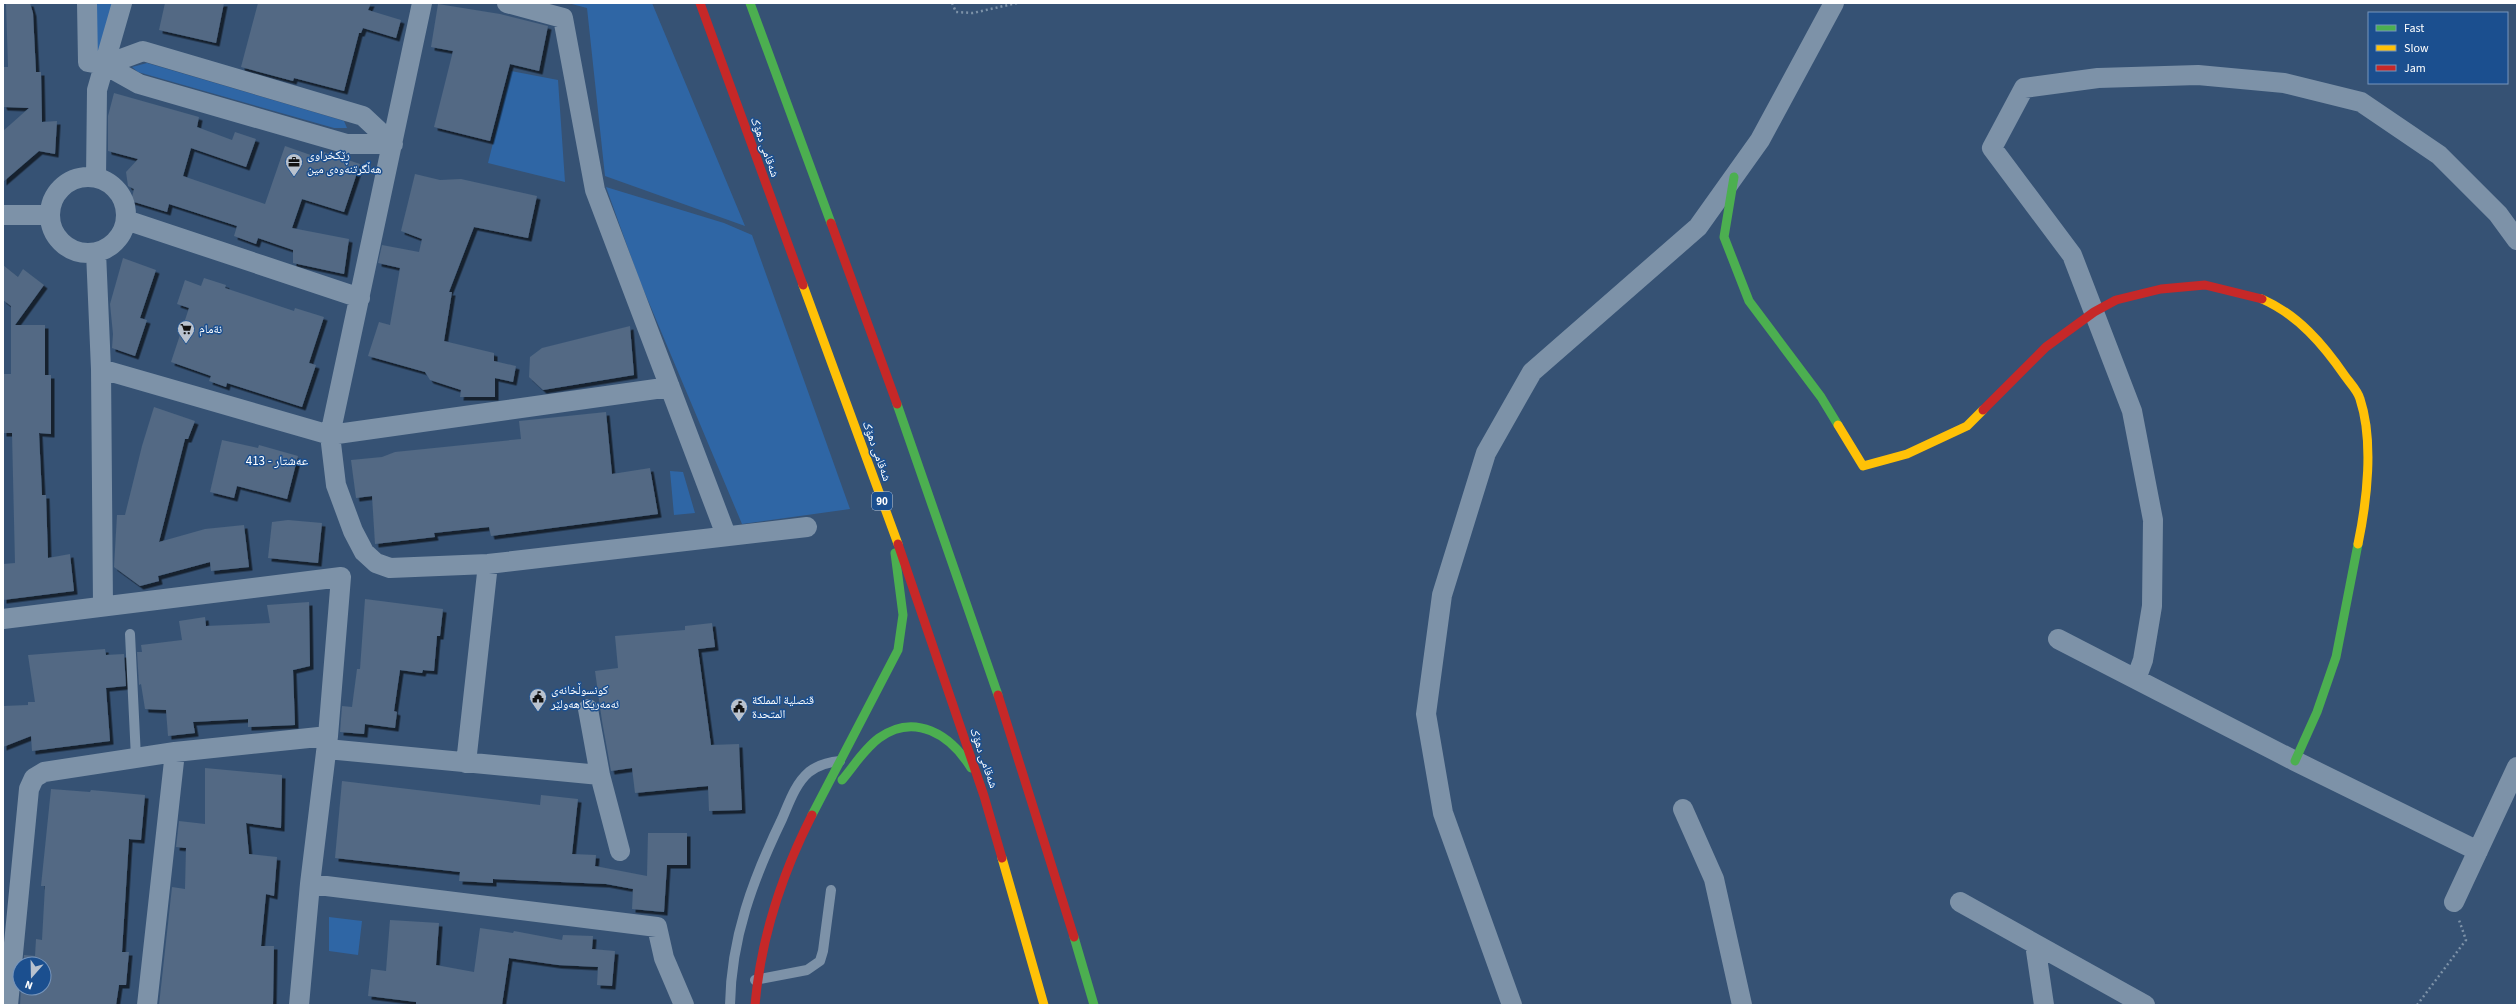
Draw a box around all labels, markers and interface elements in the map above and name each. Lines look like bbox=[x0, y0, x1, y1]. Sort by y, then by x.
legend bbox=[2368, 12, 2508, 84]
text: Fast bbox=[2404, 20, 2424, 37]
text: Slow bbox=[2404, 40, 2429, 57]
text: Jam bbox=[2404, 60, 2426, 77]
street label: شەقامی دهۆک bbox=[746, 115, 783, 180]
place label: ڕێکخراوی هەڵگرتنەوەی مین bbox=[307, 147, 382, 178]
office icon: ڕێکخراوی هەڵگرتنەوەی مین bbox=[284, 152, 304, 177]
supermarket icon: نةمام bbox=[176, 319, 196, 344]
place label: نةمام bbox=[199, 321, 222, 338]
street label: شەقامی دهۆک bbox=[858, 419, 895, 484]
district label: عه‌شتار - 413 bbox=[246, 452, 309, 470]
road number: 90 bbox=[872, 492, 892, 510]
place label: کونسوڵخانەی ئەمەریکا هەولێر bbox=[550, 682, 619, 713]
public building icon: کونسوڵخانەی ئەمەریکا هەولێر bbox=[528, 687, 548, 712]
place label: قنصلية المملكة المتحدة bbox=[752, 692, 814, 723]
public building icon: قنصلية المملكة المتحدة bbox=[729, 697, 749, 722]
street label: شەقامی دهۆک bbox=[965, 726, 1002, 791]
north arrow bbox=[12, 956, 52, 996]
text: N bbox=[23, 977, 35, 993]

